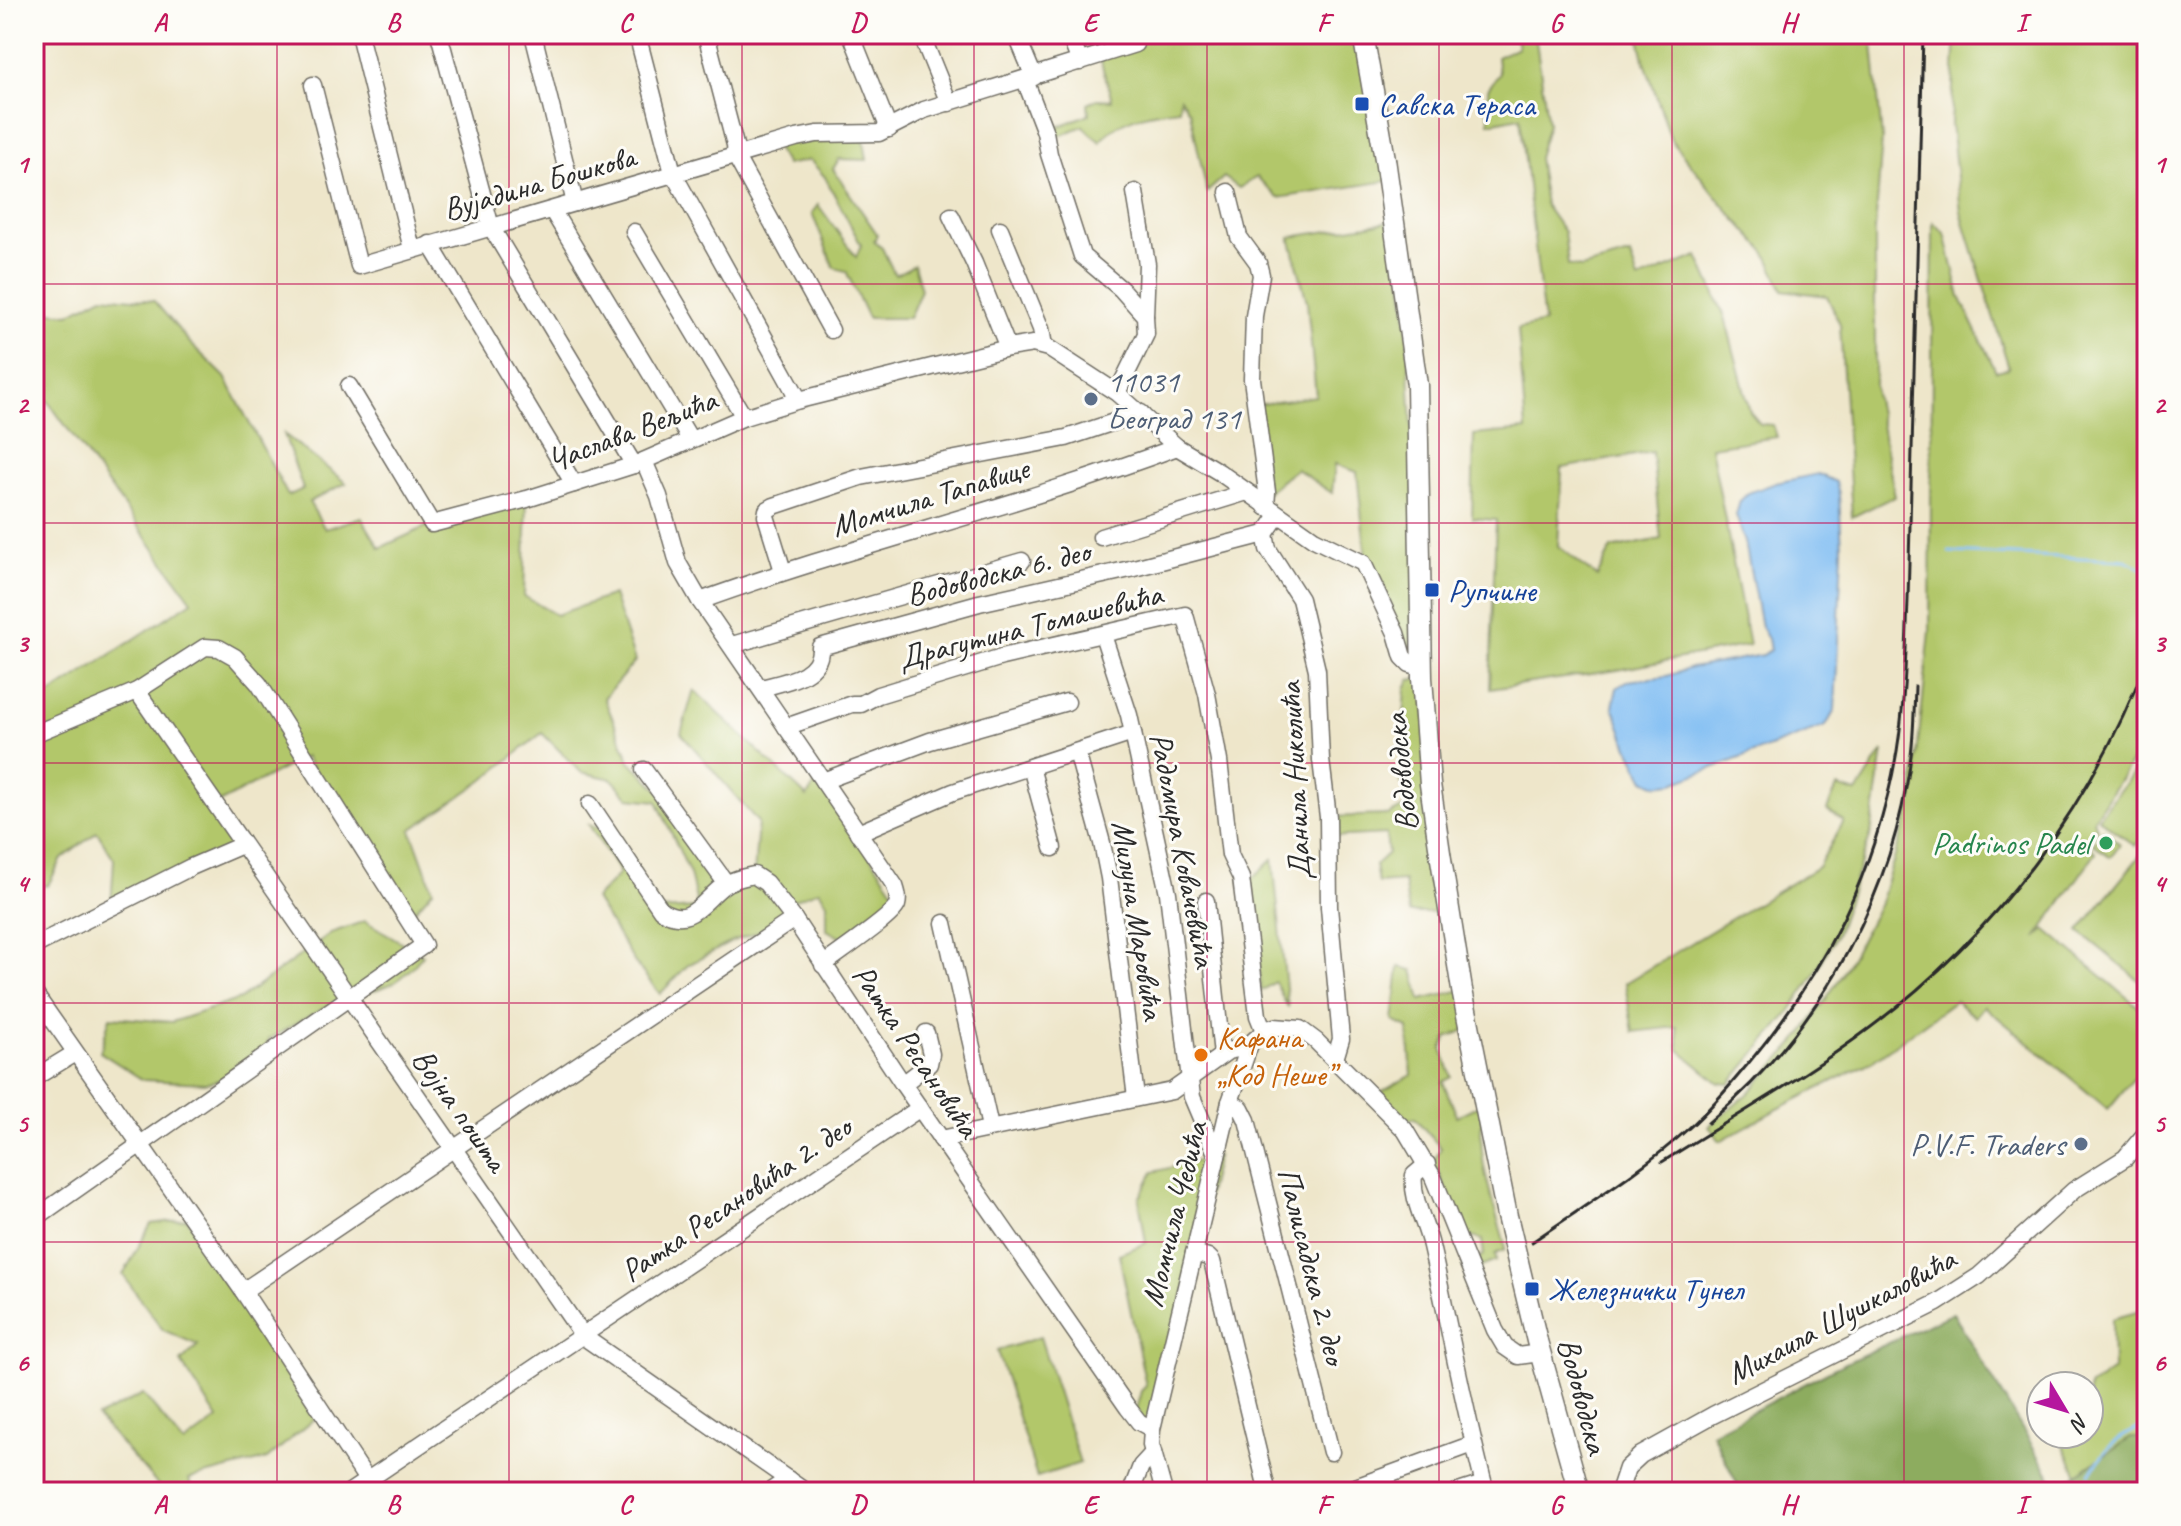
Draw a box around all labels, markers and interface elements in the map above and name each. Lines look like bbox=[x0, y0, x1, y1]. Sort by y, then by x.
text: A bbox=[153, 6, 168, 39]
text: B bbox=[386, 6, 402, 39]
text: C bbox=[619, 6, 635, 39]
text: D bbox=[850, 6, 868, 39]
text: E bbox=[1083, 6, 1101, 39]
text: F bbox=[1317, 6, 1335, 39]
text: G bbox=[1550, 6, 1566, 39]
text: H bbox=[1781, 6, 1801, 39]
text: I bbox=[2016, 6, 2033, 39]
place label: Савска Тераса bbox=[1378, 84, 1537, 125]
marker: Савска Тераса bbox=[1353, 95, 1371, 113]
street label: Вујадина Бошкова bbox=[438, 135, 642, 230]
text: 1 bbox=[16, 148, 31, 181]
text: 1 bbox=[2153, 148, 2168, 181]
place label: 11031 Београд 131 bbox=[1107, 361, 1242, 439]
street label: Часлава Вељића bbox=[542, 378, 724, 481]
text: 2 bbox=[16, 388, 30, 421]
text: 2 bbox=[2153, 388, 2167, 421]
marker: 11031 Београд 131 bbox=[1082, 390, 1100, 408]
street label: Момчила Тапавице bbox=[826, 447, 1036, 546]
street label: Водоводска 6. део bbox=[902, 530, 1098, 616]
place label: Рупчине bbox=[1448, 570, 1538, 611]
street label: Драгутина Томашевића bbox=[894, 573, 1168, 679]
marker: Рупчине bbox=[1423, 581, 1441, 599]
text: 3 bbox=[16, 627, 30, 660]
text: 3 bbox=[2153, 627, 2167, 660]
street label: Данила Николића bbox=[1269, 679, 1321, 881]
street label: Водоводска bbox=[1374, 709, 1428, 833]
street label: Радомира Ковачевића bbox=[1140, 729, 1226, 973]
street label: Милуна Маровића bbox=[1102, 818, 1174, 1024]
place label: Padrinos Padel bbox=[1932, 823, 2096, 864]
marker: Padrinos Padel bbox=[2097, 834, 2115, 852]
text: 4 bbox=[16, 867, 31, 900]
text: 4 bbox=[2153, 867, 2168, 900]
street label: Ратка Ресановића bbox=[843, 957, 990, 1147]
place label: Кафана „Код Неше” bbox=[1217, 1017, 1342, 1095]
street label: Војна пошта bbox=[403, 1040, 519, 1182]
marker: Кафана „Код Неше” bbox=[1192, 1046, 1210, 1064]
street label: Ратка Ресановића 2. део bbox=[613, 1105, 862, 1291]
text: 5 bbox=[16, 1107, 30, 1140]
text: 5 bbox=[2153, 1107, 2167, 1140]
street label: Момчила Чедића bbox=[1131, 1115, 1217, 1311]
place label: P.V.F. Traders bbox=[1910, 1124, 2068, 1165]
marker: P.V.F. Traders bbox=[2072, 1135, 2090, 1153]
street label: Палисадска 2. део bbox=[1268, 1164, 1357, 1372]
street label: Михаила Шушкаловића bbox=[1719, 1237, 1964, 1394]
place label: Железнички Тунел bbox=[1548, 1269, 1746, 1310]
marker: Железнички Тунел bbox=[1523, 1280, 1541, 1298]
street label: Водоводска bbox=[1548, 1334, 1619, 1460]
text: 6 bbox=[16, 1346, 30, 1379]
text: 6 bbox=[2153, 1346, 2167, 1379]
north arrow bbox=[2025, 1370, 2105, 1450]
text: N bbox=[2063, 1408, 2095, 1438]
text: A bbox=[153, 1488, 168, 1521]
text: B bbox=[386, 1488, 402, 1521]
text: C bbox=[619, 1488, 635, 1521]
text: D bbox=[850, 1488, 868, 1521]
text: E bbox=[1083, 1488, 1101, 1521]
text: F bbox=[1317, 1488, 1335, 1521]
text: G bbox=[1550, 1488, 1566, 1521]
text: H bbox=[1781, 1488, 1801, 1521]
text: I bbox=[2016, 1488, 2033, 1521]

